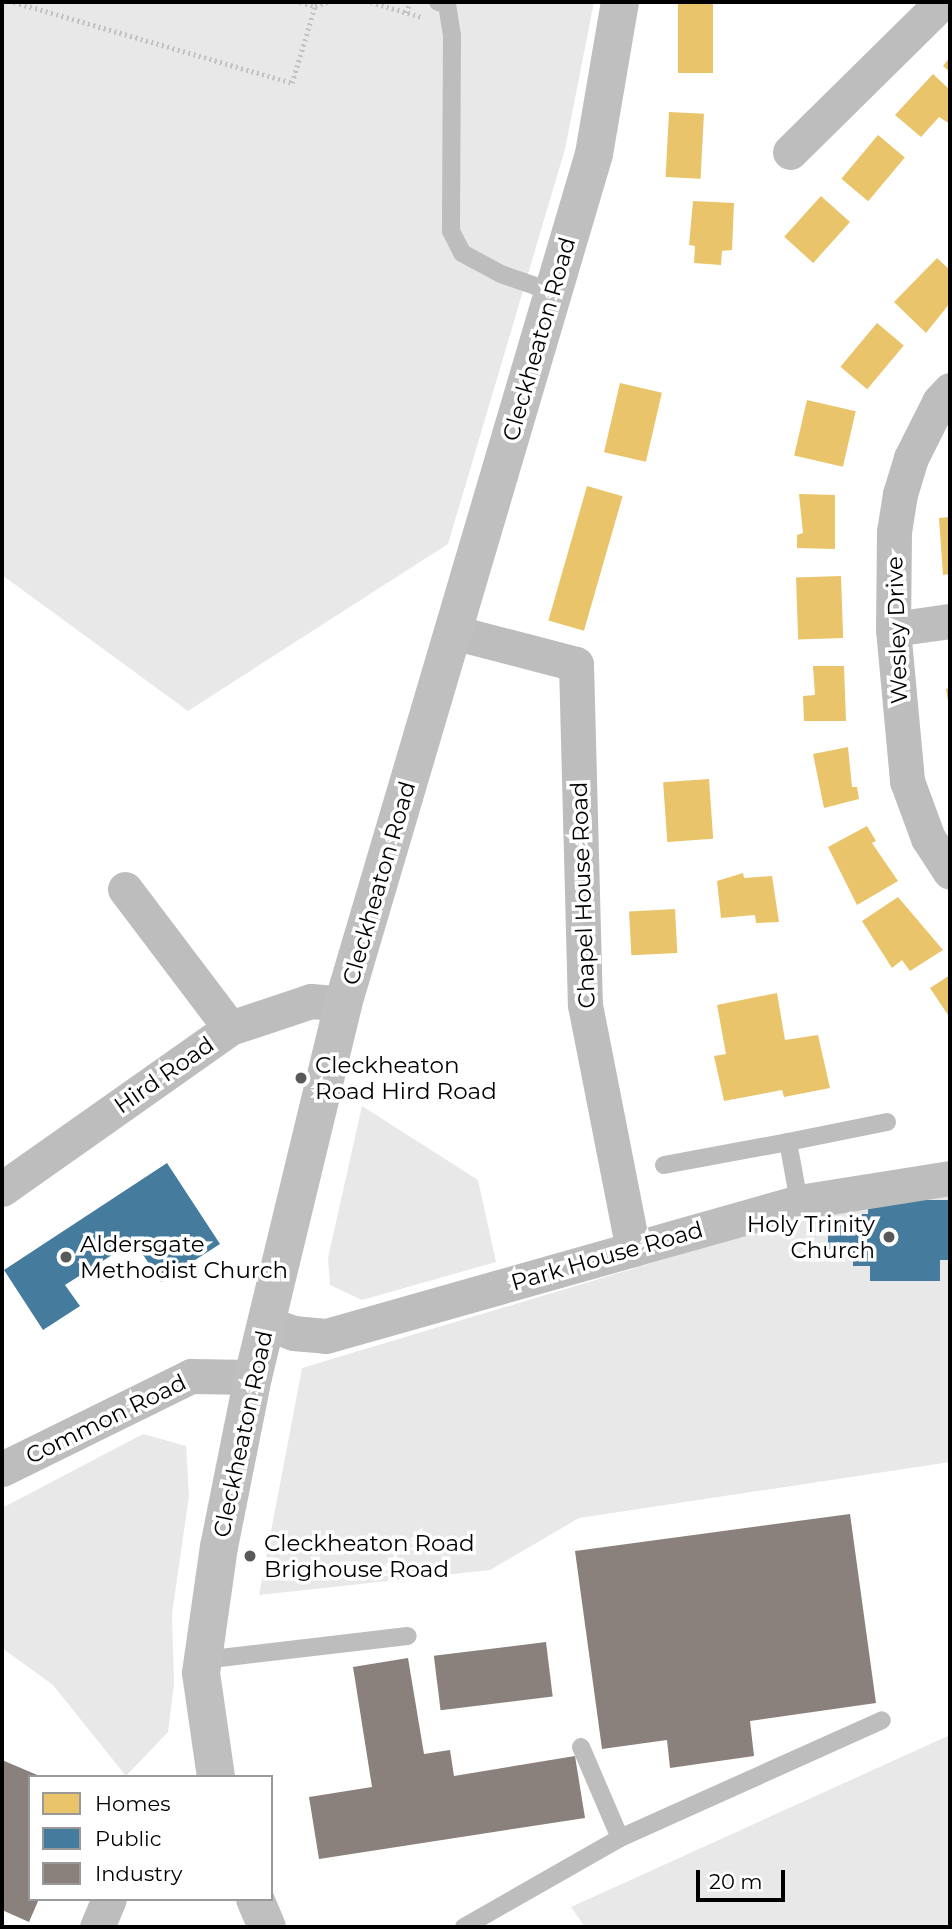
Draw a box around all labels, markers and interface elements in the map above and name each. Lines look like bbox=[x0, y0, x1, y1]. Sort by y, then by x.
street label: Cleckheaton Road bbox=[497, 234, 581, 444]
street label: Wesley Drive bbox=[881, 556, 913, 704]
street label: Cleckheaton Road bbox=[337, 778, 421, 988]
street label: Chapel House Road bbox=[565, 781, 601, 1009]
street label: Hird Road bbox=[109, 1031, 219, 1119]
place label: Cleckheaton Road Hird Road bbox=[315, 1051, 497, 1105]
marker: Cleckheaton Road Hird Road bbox=[293, 1070, 309, 1086]
place label: Holy Trinity Church bbox=[747, 1210, 875, 1264]
street label: Park House Road bbox=[508, 1215, 706, 1297]
marker: Holy Trinity Church bbox=[881, 1229, 897, 1245]
place label: Aldersgate Methodist Church bbox=[80, 1230, 288, 1284]
marker: Aldersgate Methodist Church bbox=[58, 1249, 74, 1265]
street label: Cleckheaton Road bbox=[208, 1328, 278, 1540]
street label: Common Road bbox=[21, 1368, 191, 1470]
place label: Cleckheaton Road Brighouse Road bbox=[264, 1529, 475, 1583]
marker: Cleckheaton Road Brighouse Road bbox=[242, 1548, 258, 1564]
legend bbox=[28, 1775, 273, 1901]
text: Homes bbox=[95, 1791, 170, 1816]
text: Public bbox=[95, 1826, 162, 1851]
scale bar bbox=[700, 1856, 789, 1900]
text: Industry bbox=[95, 1861, 182, 1886]
text: 20 m bbox=[709, 1869, 763, 1894]

